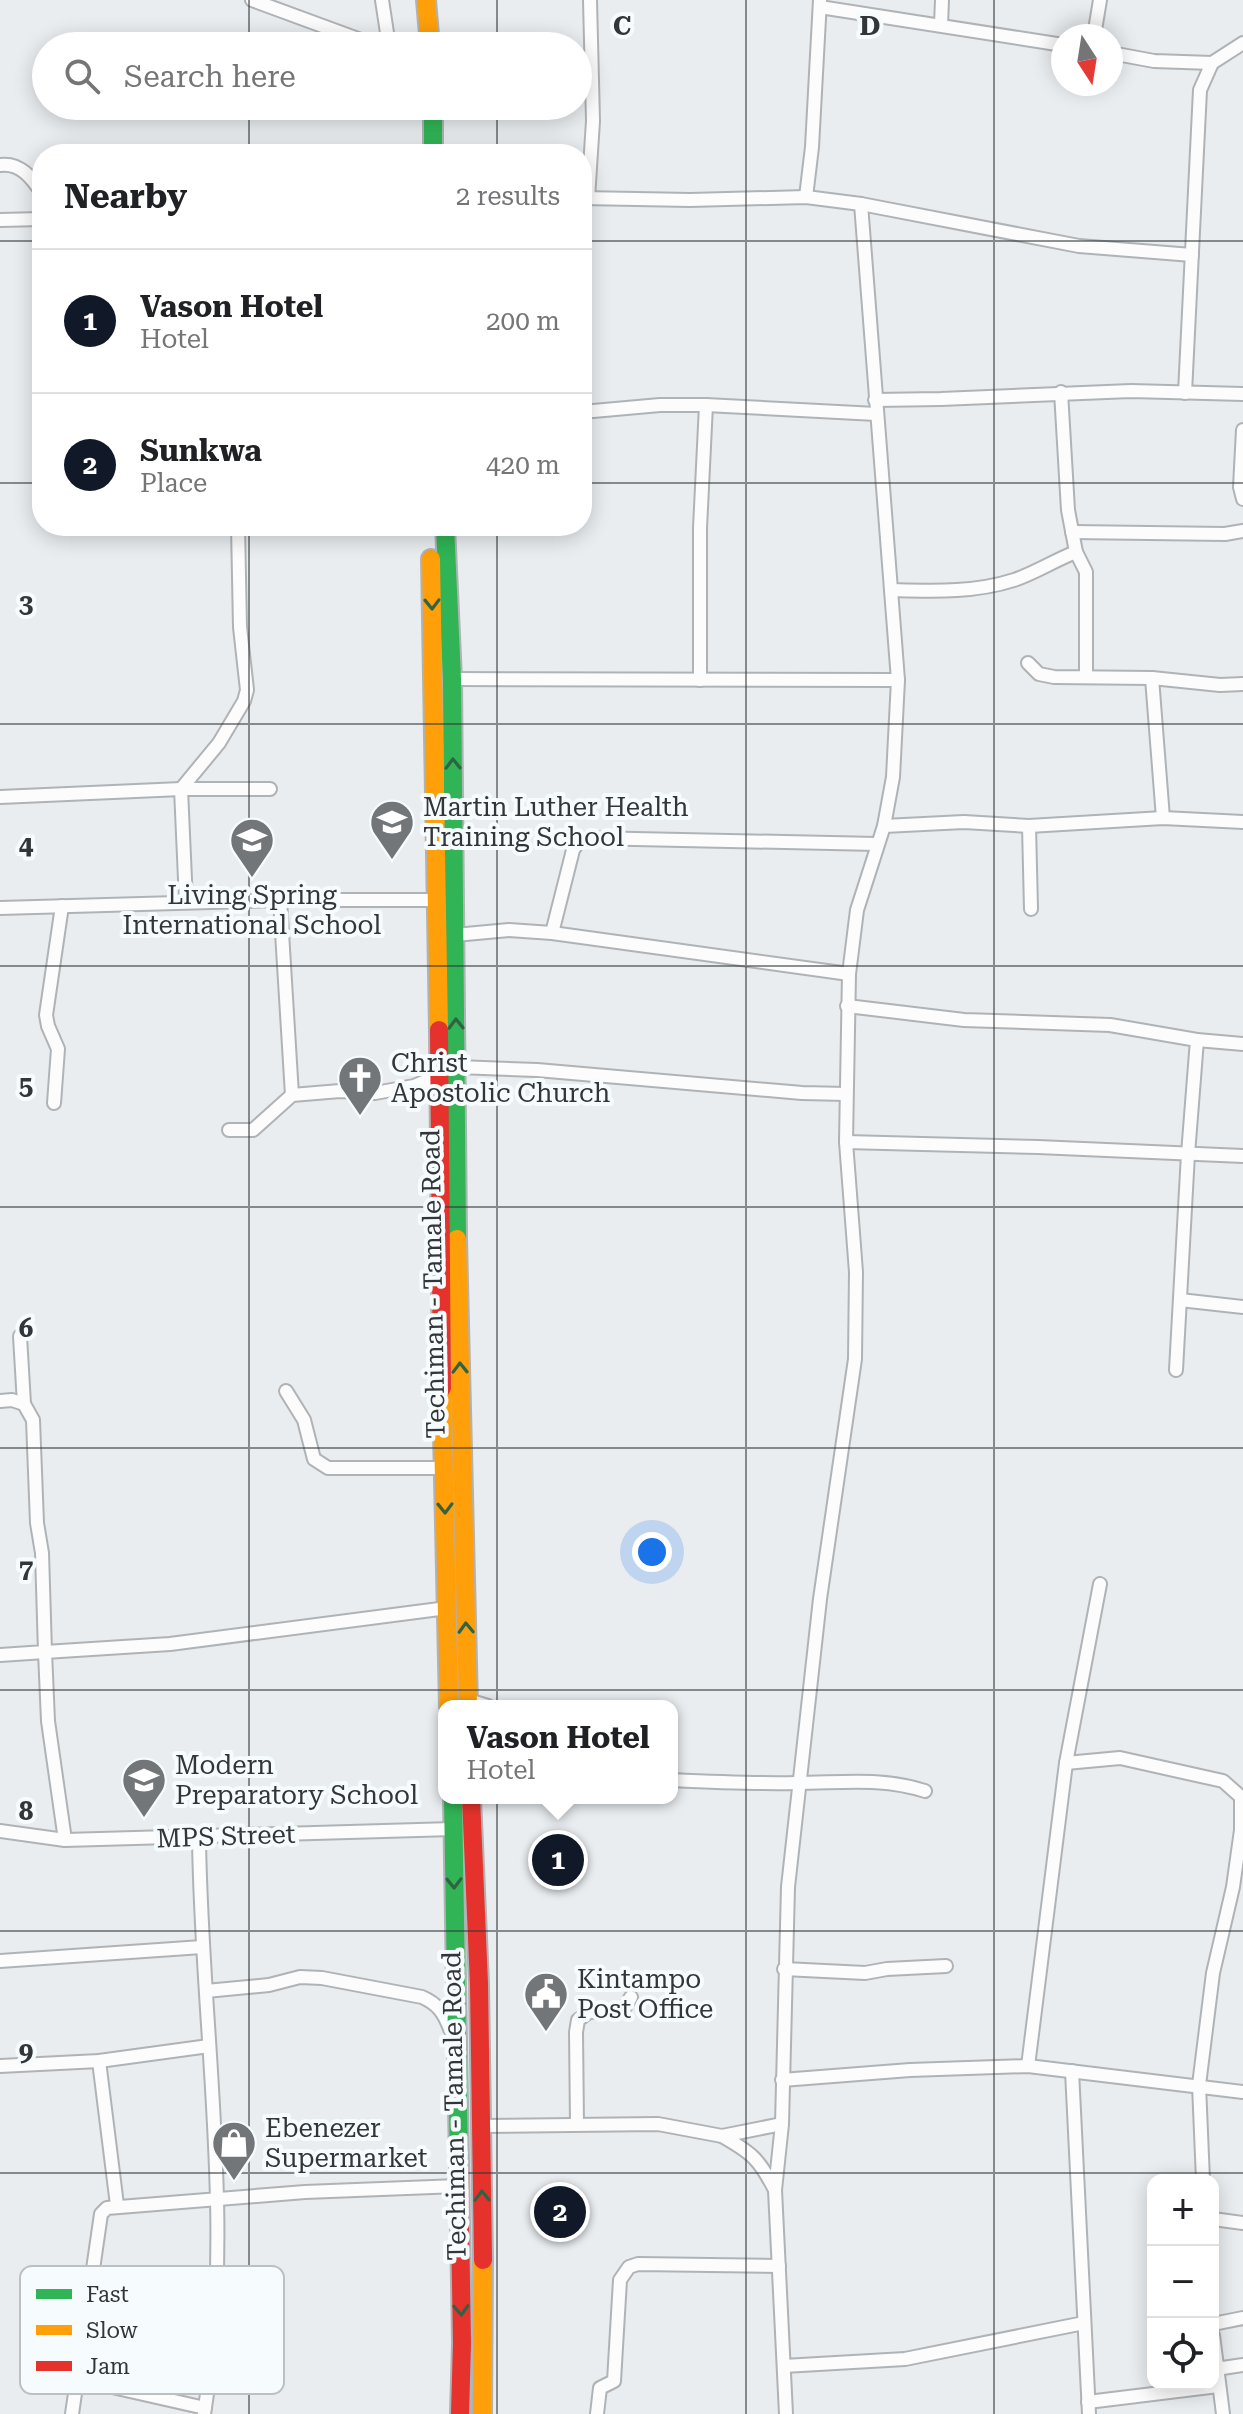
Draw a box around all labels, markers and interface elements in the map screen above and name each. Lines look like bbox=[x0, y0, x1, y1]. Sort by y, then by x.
text: C bbox=[613, 11, 631, 41]
text: D bbox=[860, 11, 880, 41]
north arrow bbox=[1051, 24, 1123, 96]
search box bbox=[32, 32, 592, 120]
icon: search bbox=[60, 54, 104, 98]
text: Search here bbox=[124, 59, 296, 94]
text: Nearby bbox=[64, 176, 187, 216]
text: 2 results bbox=[456, 181, 560, 211]
text: Vason Hotel bbox=[140, 289, 323, 324]
text: 1 bbox=[83, 306, 97, 336]
text: 200 m bbox=[486, 306, 560, 336]
text: Hotel bbox=[140, 324, 209, 354]
text: Sunkwa bbox=[140, 433, 262, 468]
text: 2 bbox=[83, 450, 97, 480]
text: 420 m bbox=[486, 450, 560, 480]
text: Place bbox=[140, 468, 207, 498]
text: 3 bbox=[19, 589, 33, 619]
one-way arrow bbox=[423, 598, 441, 611]
one-way arrow bbox=[444, 757, 462, 770]
place label: Martin Luther Health Training School bbox=[423, 792, 689, 852]
school or university icon: Martin Luther Health Training School bbox=[368, 798, 416, 861]
school or university icon: Living Spring International School bbox=[228, 816, 276, 879]
text: 4 bbox=[19, 830, 34, 860]
place label: Living Spring International School bbox=[123, 880, 381, 940]
one-way arrow bbox=[447, 1017, 465, 1030]
place label: Christ Apostolic Church bbox=[391, 1048, 611, 1108]
church icon: Christ Apostolic Church bbox=[336, 1054, 384, 1117]
text: 5 bbox=[19, 1071, 33, 1101]
street label: Techiman - Tamale Road bbox=[415, 1129, 451, 1439]
text: 6 bbox=[19, 1313, 33, 1343]
one-way arrow bbox=[451, 1361, 468, 1374]
one-way arrow bbox=[436, 1502, 453, 1515]
your location bbox=[632, 1532, 672, 1572]
text: 7 bbox=[19, 1554, 33, 1584]
one-way arrow bbox=[457, 1621, 474, 1634]
popup bbox=[438, 1700, 678, 1804]
text: Vason Hotel bbox=[466, 1720, 650, 1755]
place label: Modern Preparatory School bbox=[175, 1750, 418, 1810]
text: Hotel bbox=[466, 1755, 535, 1785]
school or university icon: Modern Preparatory School bbox=[120, 1756, 168, 1819]
text: 8 bbox=[19, 1796, 34, 1826]
street label: MPS Street bbox=[156, 1819, 296, 1853]
pin: 1 bbox=[532, 1830, 584, 1890]
one-way arrow bbox=[446, 1877, 463, 1890]
street label: Techiman - Tamale Road bbox=[436, 1951, 472, 2261]
place label: Kintampo Post Office bbox=[577, 1964, 713, 2024]
public building icon: Kintampo Post Office bbox=[522, 1970, 570, 2033]
text: 9 bbox=[19, 2037, 33, 2067]
place label: Ebenezer Supermarket bbox=[265, 2113, 428, 2173]
shop icon: Ebenezer Supermarket bbox=[210, 2119, 258, 2182]
map controls bbox=[1147, 2174, 1219, 2390]
button: + bbox=[1147, 2174, 1219, 2246]
pin: 2 bbox=[534, 2182, 586, 2242]
one-way arrow bbox=[473, 2189, 491, 2202]
button: − bbox=[1147, 2246, 1219, 2318]
legend bbox=[20, 2266, 284, 2394]
text: Fast bbox=[86, 2282, 129, 2307]
one-way arrow bbox=[452, 2304, 470, 2317]
text: Slow bbox=[86, 2318, 139, 2343]
button: locate bbox=[1147, 2318, 1219, 2390]
text: Jam bbox=[86, 2354, 130, 2379]

